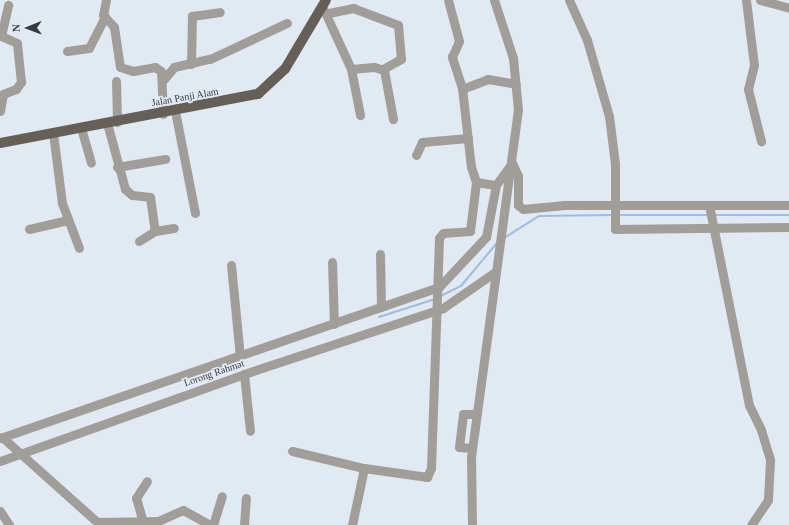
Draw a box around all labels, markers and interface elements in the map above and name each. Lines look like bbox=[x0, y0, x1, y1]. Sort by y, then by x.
north arrow bbox=[8, 8, 48, 48]
text: N bbox=[10, 24, 22, 32]
street label: Jalan Panji Alam bbox=[150, 85, 220, 109]
street label: Lorong Rahmat bbox=[182, 357, 246, 389]

